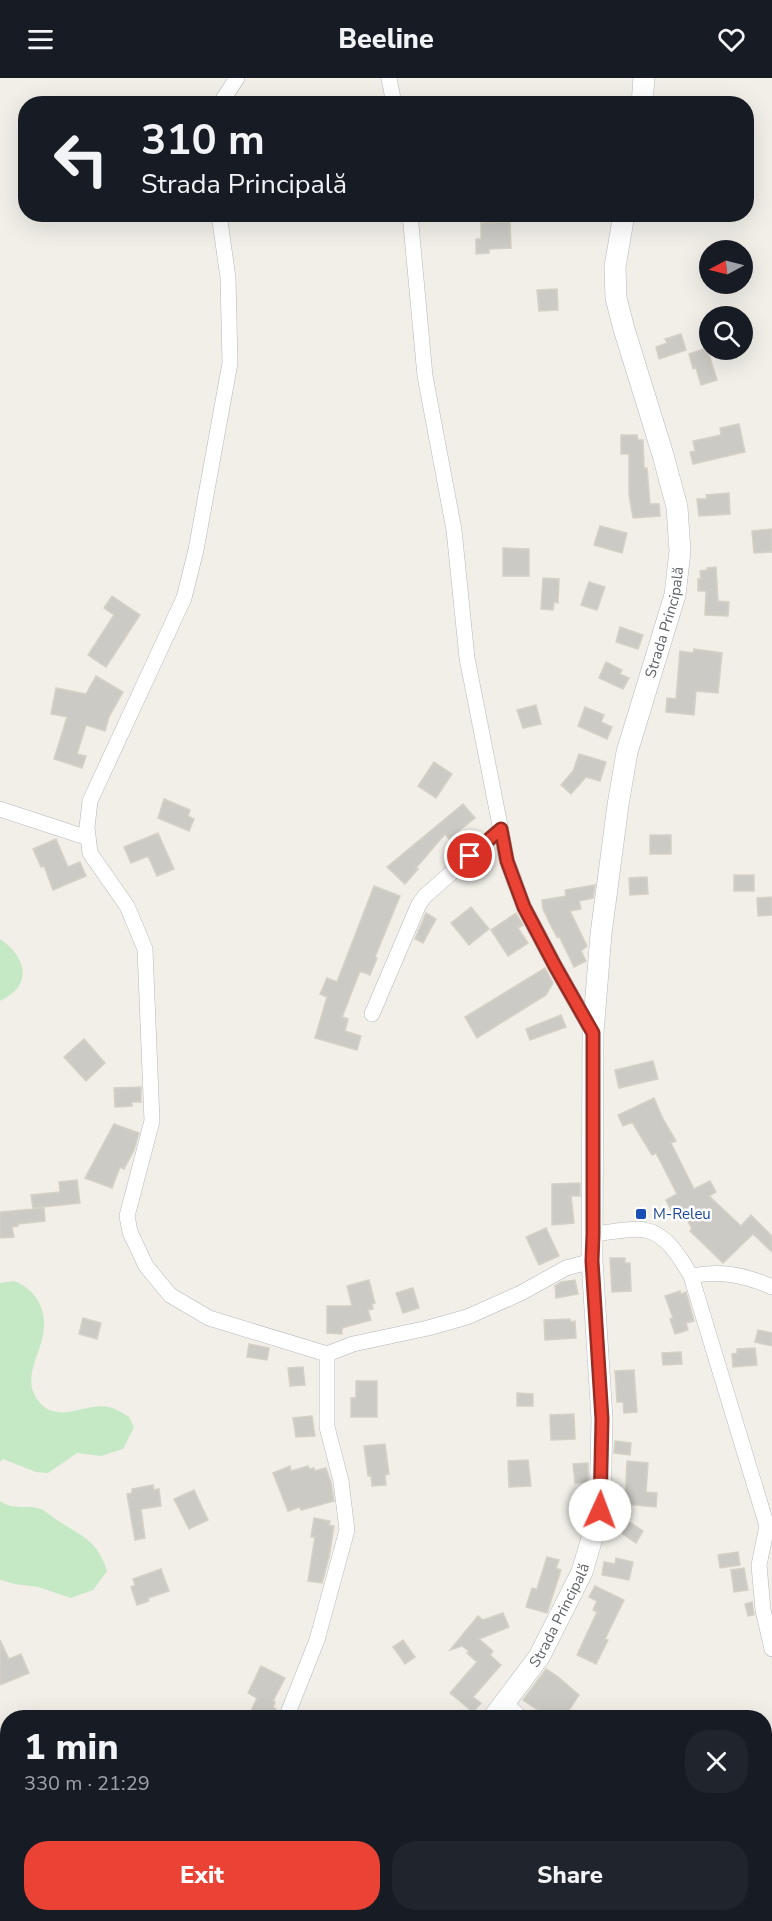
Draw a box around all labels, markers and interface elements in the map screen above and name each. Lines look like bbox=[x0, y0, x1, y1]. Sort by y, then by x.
text: Beeline bbox=[338, 21, 434, 58]
icon: menu bbox=[24, 23, 57, 56]
icon: heart bbox=[715, 23, 748, 56]
text: 310 m bbox=[141, 112, 265, 169]
icon: left bbox=[42, 120, 120, 198]
text: Strada Principală bbox=[141, 166, 347, 203]
north arrow bbox=[699, 240, 753, 294]
map controls bbox=[699, 240, 753, 360]
button: search bbox=[699, 306, 753, 360]
street label: Strada Principală bbox=[640, 566, 688, 680]
pin bbox=[444, 830, 495, 881]
icon: arrive bbox=[453, 839, 486, 872]
place label: M-Releu bbox=[653, 1204, 711, 1224]
marker: M-Releu bbox=[634, 1207, 648, 1221]
position arrow bbox=[568, 1478, 632, 1542]
street label: Strada Principală bbox=[525, 1561, 594, 1672]
text: 1 min bbox=[24, 1723, 119, 1772]
button: close bbox=[685, 1730, 748, 1793]
text: 330 m · 21:29 bbox=[24, 1770, 150, 1797]
button: Exit bbox=[24, 1841, 380, 1910]
button: Share bbox=[392, 1841, 748, 1910]

